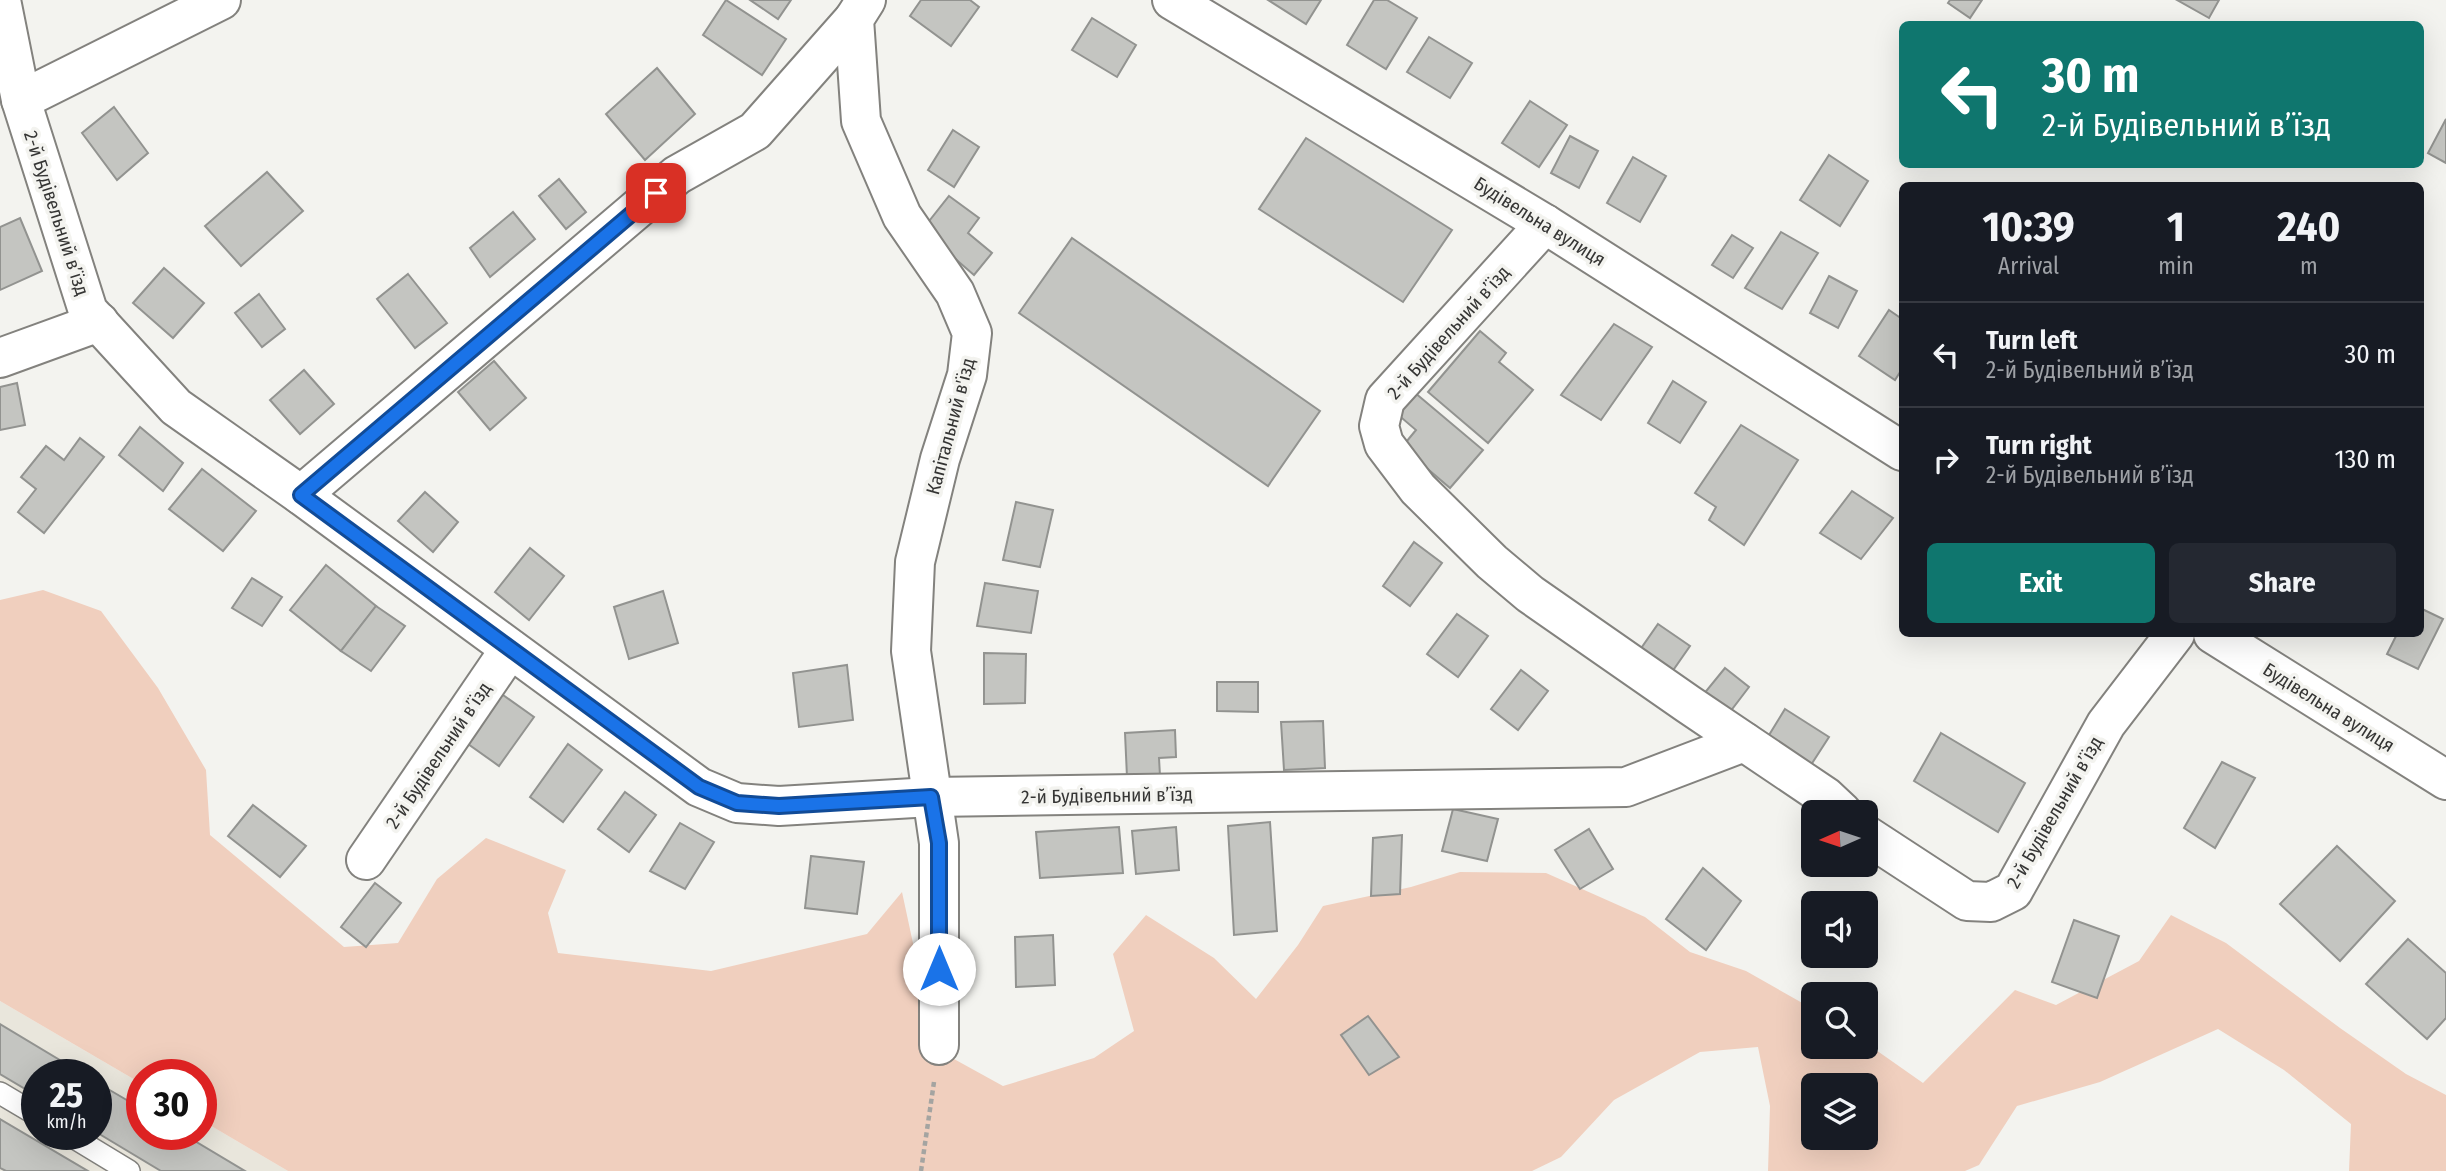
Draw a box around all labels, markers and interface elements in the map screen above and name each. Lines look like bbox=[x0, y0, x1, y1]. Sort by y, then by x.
text: 30 m bbox=[2042, 46, 2140, 105]
icon: left bbox=[1927, 49, 2018, 140]
text: 2-й Будівельний в’їзд bbox=[2042, 106, 2331, 144]
street label: 2-й Будівельний в’їзд bbox=[19, 128, 94, 298]
pin bbox=[626, 163, 686, 223]
street label: Будівельна вулиця bbox=[1470, 172, 1610, 271]
icon: arrive bbox=[637, 174, 675, 212]
text: 10:39 bbox=[1983, 202, 2075, 252]
text: 1 bbox=[2167, 202, 2185, 252]
text: 240 bbox=[2277, 202, 2340, 252]
text: Arrival bbox=[1998, 252, 2059, 280]
text: min bbox=[2158, 252, 2194, 280]
text: m bbox=[2300, 252, 2318, 280]
street label: 2-й Будівельний в’їзд bbox=[1382, 261, 1514, 404]
text: Turn left bbox=[1986, 325, 2078, 356]
icon: left bbox=[1927, 336, 1965, 374]
text: 30 m bbox=[2345, 339, 2396, 370]
street label: Капітальний в'їзд bbox=[921, 355, 980, 497]
text: 2-й Будівельний в’їзд bbox=[1986, 356, 2194, 384]
text: Turn right bbox=[1986, 430, 2092, 461]
icon: right bbox=[1927, 441, 1965, 479]
text: 130 m bbox=[2334, 444, 2396, 475]
text: 2-й Будівельний в’їзд bbox=[1986, 461, 2194, 489]
button: Exit bbox=[1927, 543, 2155, 623]
button: Share bbox=[2169, 543, 2396, 623]
street label: Будівельна вулиця bbox=[2259, 658, 2399, 757]
street label: 2-й Будівельний в’їзд bbox=[381, 678, 496, 833]
street label: 2-й Будівельний в’їзд bbox=[2002, 732, 2107, 892]
street label: 2-й Будівельний в’їзд bbox=[1021, 783, 1193, 808]
north arrow bbox=[1801, 800, 1878, 877]
map controls bbox=[1801, 800, 1878, 1150]
button: sound bbox=[1801, 891, 1878, 968]
position arrow bbox=[902, 932, 976, 1006]
button: search bbox=[1801, 982, 1878, 1059]
speed limit sign: 30 bbox=[126, 1059, 217, 1150]
button: layers bbox=[1801, 1073, 1878, 1150]
text: 25 bbox=[50, 1074, 83, 1116]
text: km/h bbox=[46, 1111, 87, 1133]

